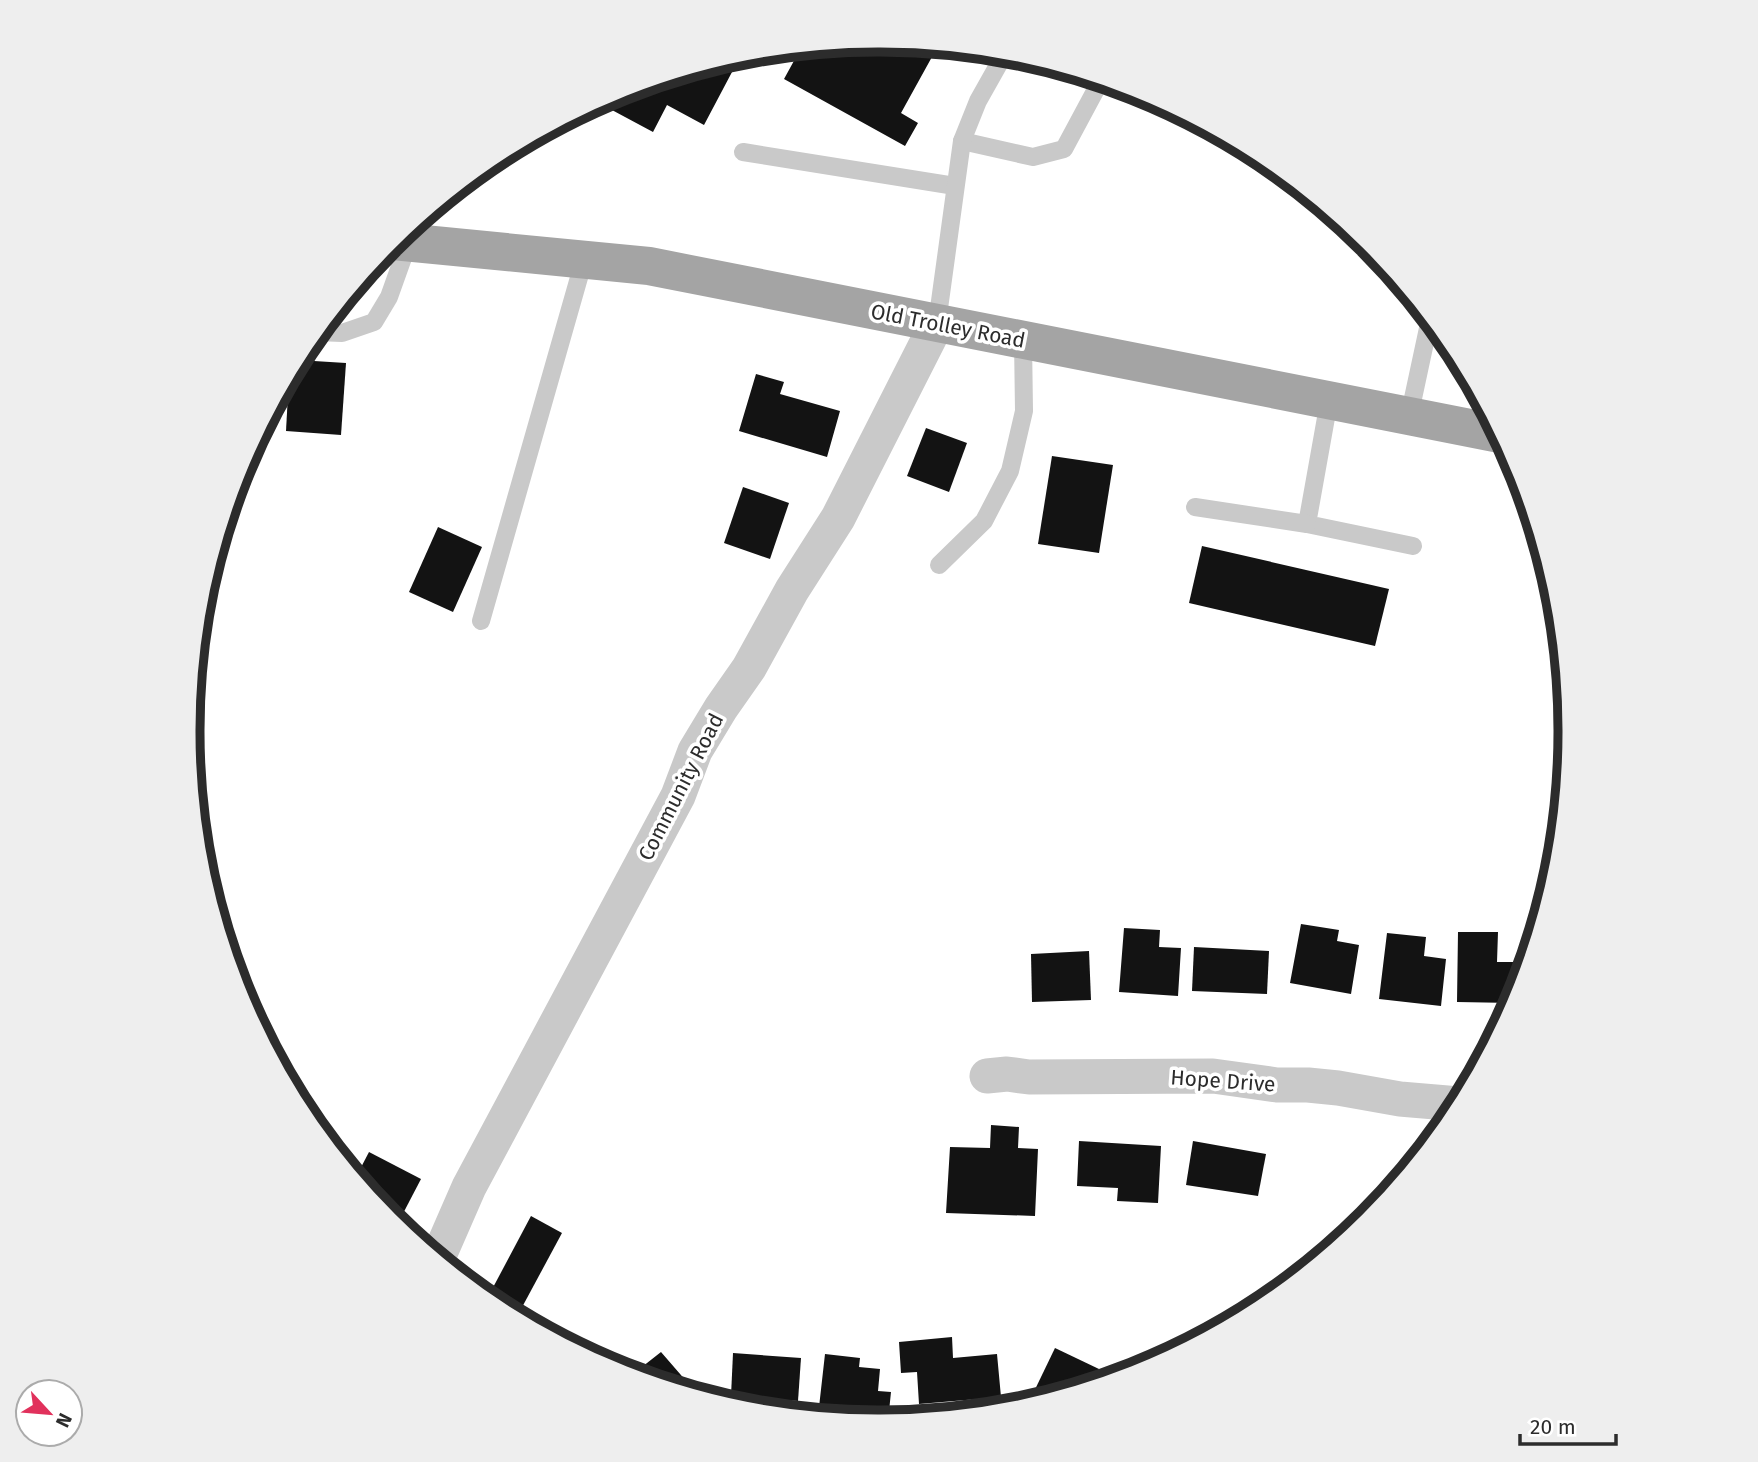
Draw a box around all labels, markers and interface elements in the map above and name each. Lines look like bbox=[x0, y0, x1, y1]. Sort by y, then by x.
street label: Old Trolley Road bbox=[869, 298, 1027, 354]
street label: Community Road bbox=[633, 709, 729, 865]
street label: Hope Drive bbox=[1170, 1064, 1276, 1098]
north arrow bbox=[14, 1378, 84, 1448]
scale bar bbox=[1520, 1402, 1616, 1446]
text: N bbox=[51, 1410, 77, 1431]
text: 20 m bbox=[1530, 1414, 1576, 1440]

